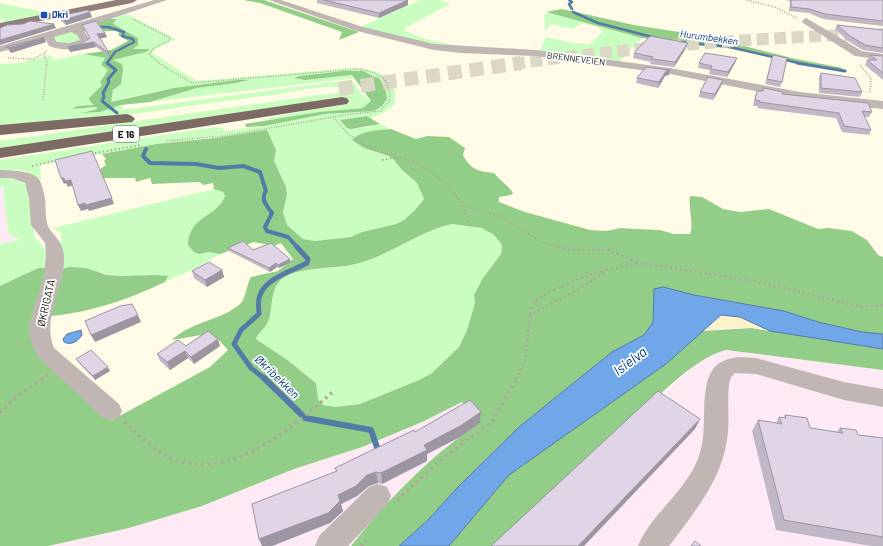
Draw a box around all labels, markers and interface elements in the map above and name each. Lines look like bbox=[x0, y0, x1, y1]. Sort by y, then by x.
place label: Økri bbox=[52, 9, 68, 20]
marker: Økri bbox=[39, 10, 49, 20]
water label: Hurumbekken bbox=[679, 27, 739, 47]
street label: BRENNEVEIEN bbox=[546, 49, 606, 68]
road number: E 16 bbox=[113, 126, 139, 142]
street label: ØKRIGATA bbox=[34, 278, 57, 328]
water label: Isielva bbox=[610, 343, 650, 379]
water label: Økribekken bbox=[252, 352, 303, 401]

